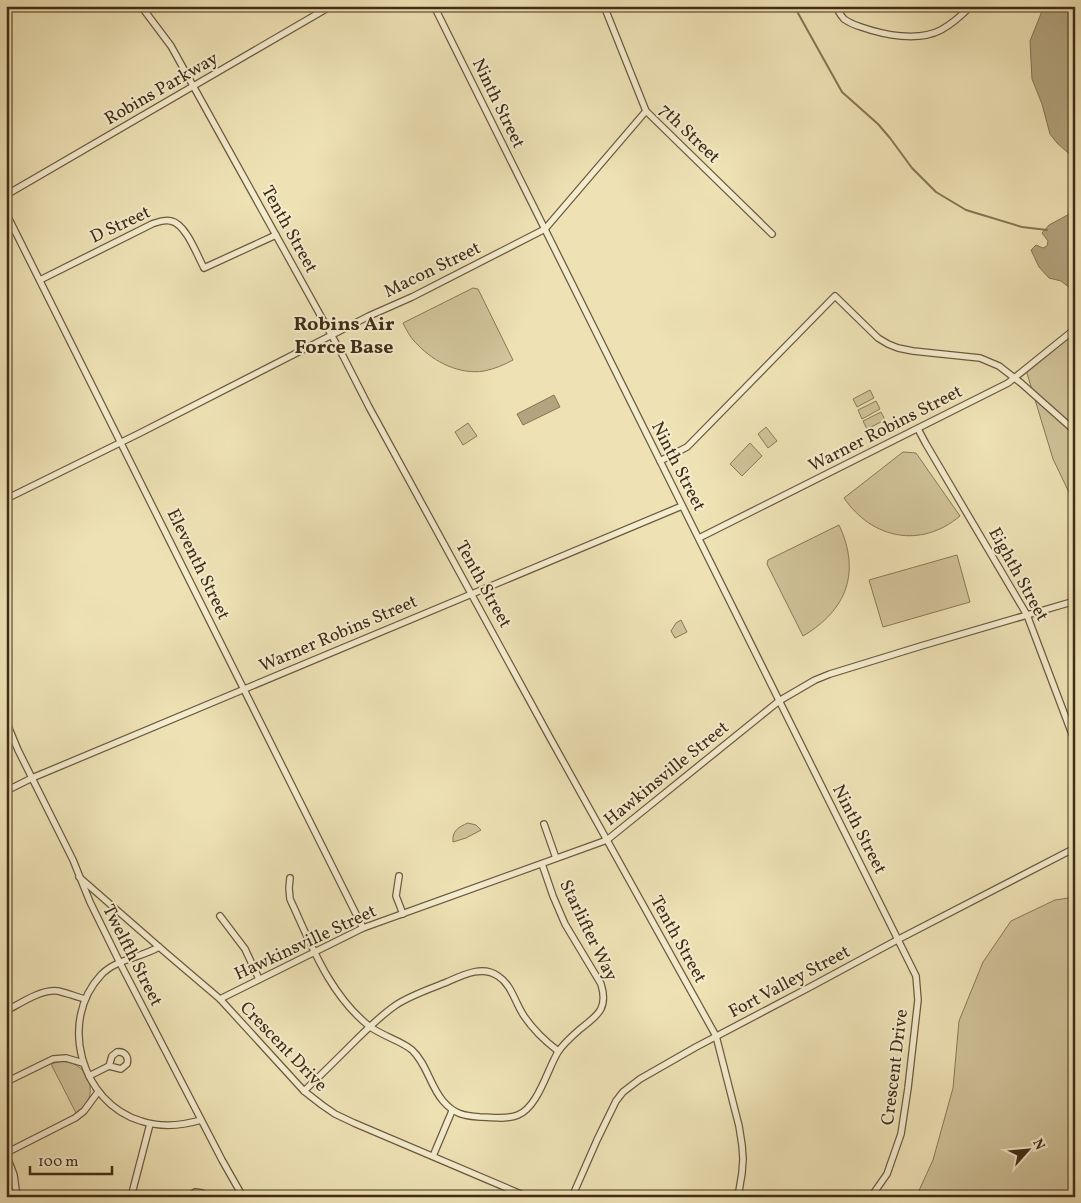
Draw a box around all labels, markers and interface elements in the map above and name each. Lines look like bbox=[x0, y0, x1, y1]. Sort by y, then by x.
street label: Robins Parkway bbox=[100, 46, 223, 132]
street label: Ninth Street bbox=[465, 54, 530, 153]
street label: 7th Street bbox=[653, 98, 725, 170]
street label: Tenth Street bbox=[254, 182, 323, 278]
street label: D Street bbox=[86, 201, 155, 250]
street label: Macon Street bbox=[380, 236, 485, 305]
district label: Robins Air Force Base bbox=[293, 311, 395, 362]
street label: Warner Robins Street bbox=[804, 380, 967, 479]
street label: Ninth Street bbox=[644, 418, 711, 516]
street label: Eleventh Street bbox=[160, 505, 235, 625]
street label: Eighth Street bbox=[982, 523, 1054, 626]
street label: Tenth Street bbox=[448, 537, 517, 633]
street label: Warner Robins Street bbox=[256, 590, 422, 679]
street label: Hawkinsville Street bbox=[599, 716, 735, 832]
street label: Ninth Street bbox=[825, 781, 892, 879]
street label: Starlifter Way bbox=[552, 876, 623, 986]
street label: Tenth Street bbox=[643, 892, 712, 988]
street label: Hawkinsville Street bbox=[230, 899, 381, 987]
street label: Twelfth Street bbox=[95, 900, 168, 1011]
street label: Fort Valley Street bbox=[724, 940, 855, 1025]
street label: Crescent Drive bbox=[233, 996, 332, 1098]
street label: Crescent Drive bbox=[876, 1008, 915, 1127]
north arrow bbox=[1004, 1126, 1054, 1176]
text: N bbox=[1027, 1136, 1049, 1154]
scale bar bbox=[30, 1143, 112, 1175]
text: 100 m bbox=[38, 1152, 78, 1173]

